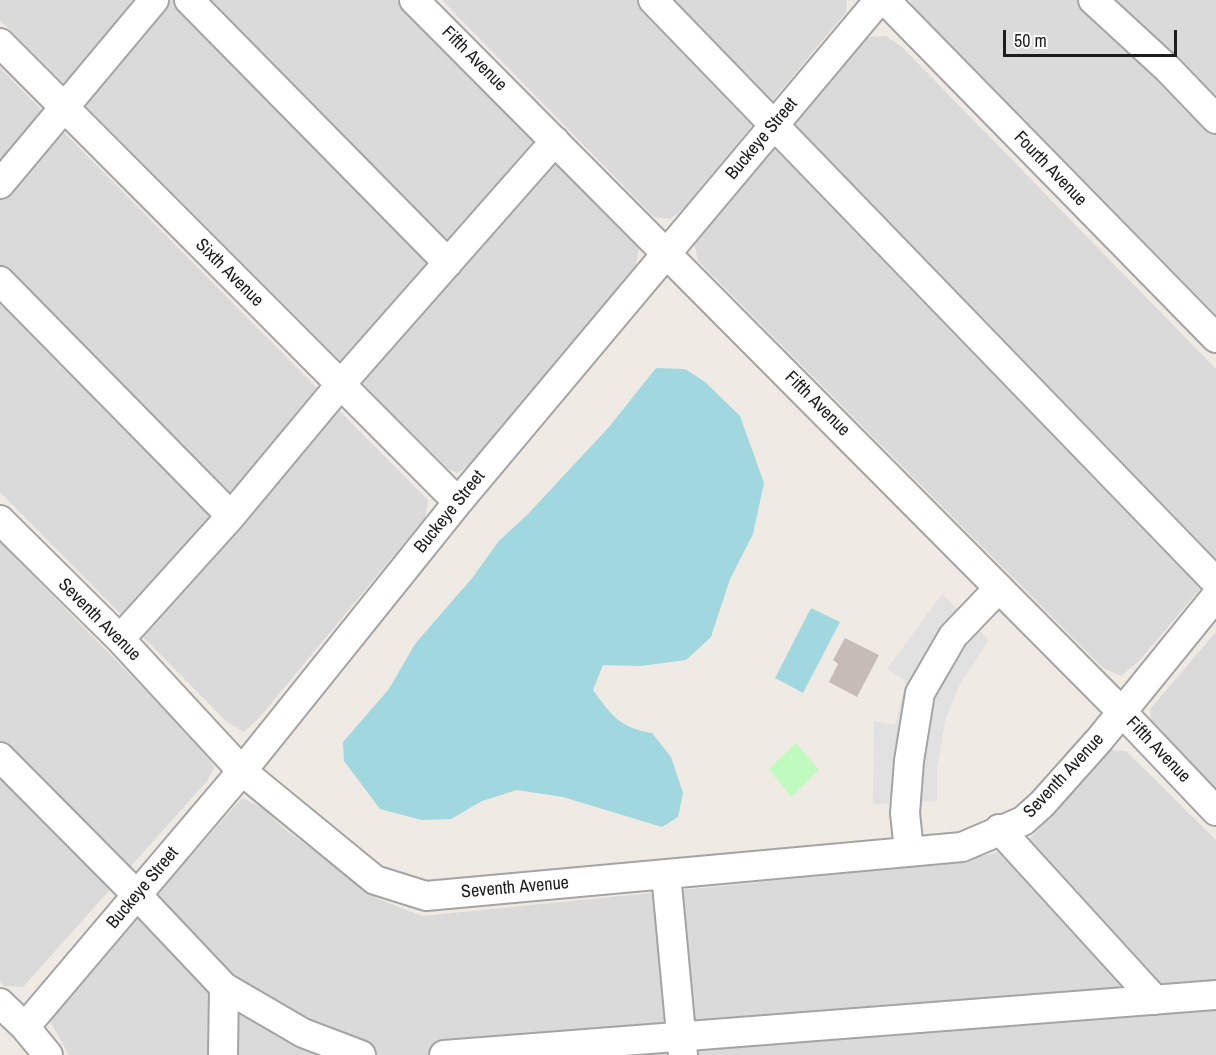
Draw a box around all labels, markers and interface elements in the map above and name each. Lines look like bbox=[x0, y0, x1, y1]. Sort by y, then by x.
scale bar bbox=[1006, 18, 1180, 56]
street label: Fifth Avenue bbox=[437, 22, 511, 96]
text: 50 m bbox=[1014, 28, 1047, 53]
street label: Buckeye Street bbox=[722, 94, 802, 184]
street label: Fourth Avenue bbox=[1009, 127, 1091, 211]
street label: Sixth Avenue bbox=[190, 234, 268, 312]
street label: Fifth Avenue bbox=[780, 367, 854, 441]
street label: Buckeye Street bbox=[410, 466, 490, 558]
street label: Seventh Avenue bbox=[53, 574, 145, 666]
street label: Fifth Avenue bbox=[1121, 712, 1195, 788]
street label: Seventh Avenue bbox=[1019, 729, 1109, 823]
street label: Buckeye Street bbox=[103, 843, 183, 933]
street label: Seventh Avenue bbox=[460, 873, 570, 903]

